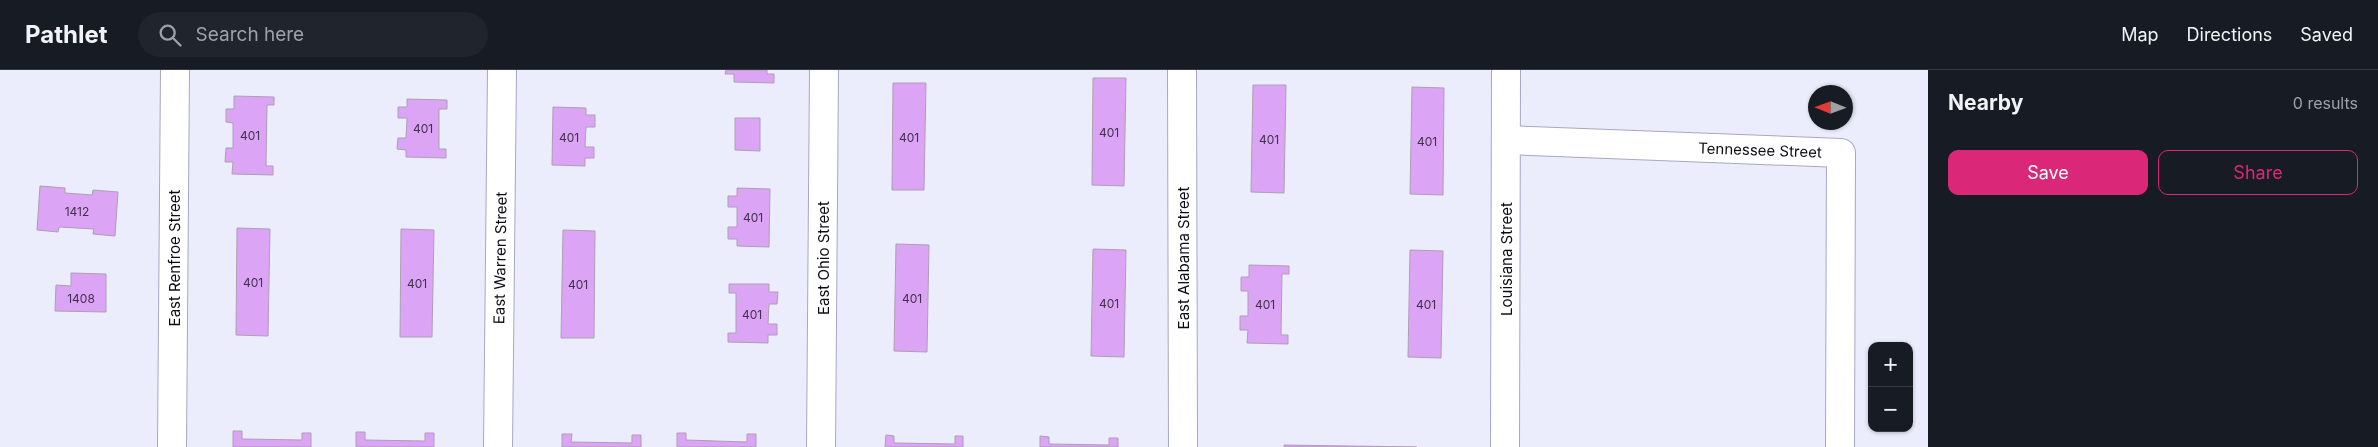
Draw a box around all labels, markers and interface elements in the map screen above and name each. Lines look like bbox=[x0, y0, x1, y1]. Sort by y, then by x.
search box bbox=[138, 12, 488, 57]
text: Pathlet bbox=[25, 20, 108, 49]
icon: search bbox=[156, 21, 184, 49]
text: Search here bbox=[196, 23, 304, 46]
text: Map bbox=[2121, 24, 2159, 45]
text: Directions bbox=[2187, 24, 2272, 45]
text: Saved bbox=[2300, 24, 2353, 45]
north arrow bbox=[1808, 85, 1853, 130]
text: Nearby bbox=[1948, 90, 2023, 115]
text: 0 results bbox=[2293, 93, 2358, 113]
house number: 401 bbox=[413, 121, 433, 136]
house number: 401 bbox=[1099, 125, 1119, 140]
house number: 401 bbox=[240, 128, 260, 143]
house number: 401 bbox=[559, 130, 579, 145]
house number: 401 bbox=[899, 130, 919, 145]
house number: 401 bbox=[1259, 132, 1279, 147]
house number: 401 bbox=[1417, 134, 1437, 149]
street label: Tennessee Street bbox=[1698, 138, 1822, 162]
button: Save bbox=[1948, 150, 2148, 195]
button: Share bbox=[2158, 150, 2358, 195]
street label: East Alabama Street bbox=[1174, 187, 1193, 329]
street label: East Renfroe Street bbox=[165, 190, 184, 326]
street label: East Warren Street bbox=[489, 192, 511, 324]
street label: East Ohio Street bbox=[814, 201, 833, 315]
street label: Louisiana Street bbox=[1497, 202, 1516, 316]
house number: 1412 bbox=[65, 204, 89, 219]
house number: 401 bbox=[743, 210, 763, 225]
house number: 401 bbox=[243, 275, 263, 290]
house number: 401 bbox=[407, 276, 427, 291]
house number: 401 bbox=[568, 277, 588, 292]
house number: 1408 bbox=[67, 291, 95, 306]
house number: 401 bbox=[902, 291, 922, 306]
house number: 401 bbox=[1099, 296, 1119, 311]
house number: 401 bbox=[1255, 297, 1275, 312]
house number: 401 bbox=[1416, 297, 1436, 312]
house number: 401 bbox=[742, 307, 762, 322]
map controls bbox=[1868, 342, 1913, 432]
button: + bbox=[1868, 342, 1913, 387]
button: − bbox=[1868, 387, 1913, 432]

